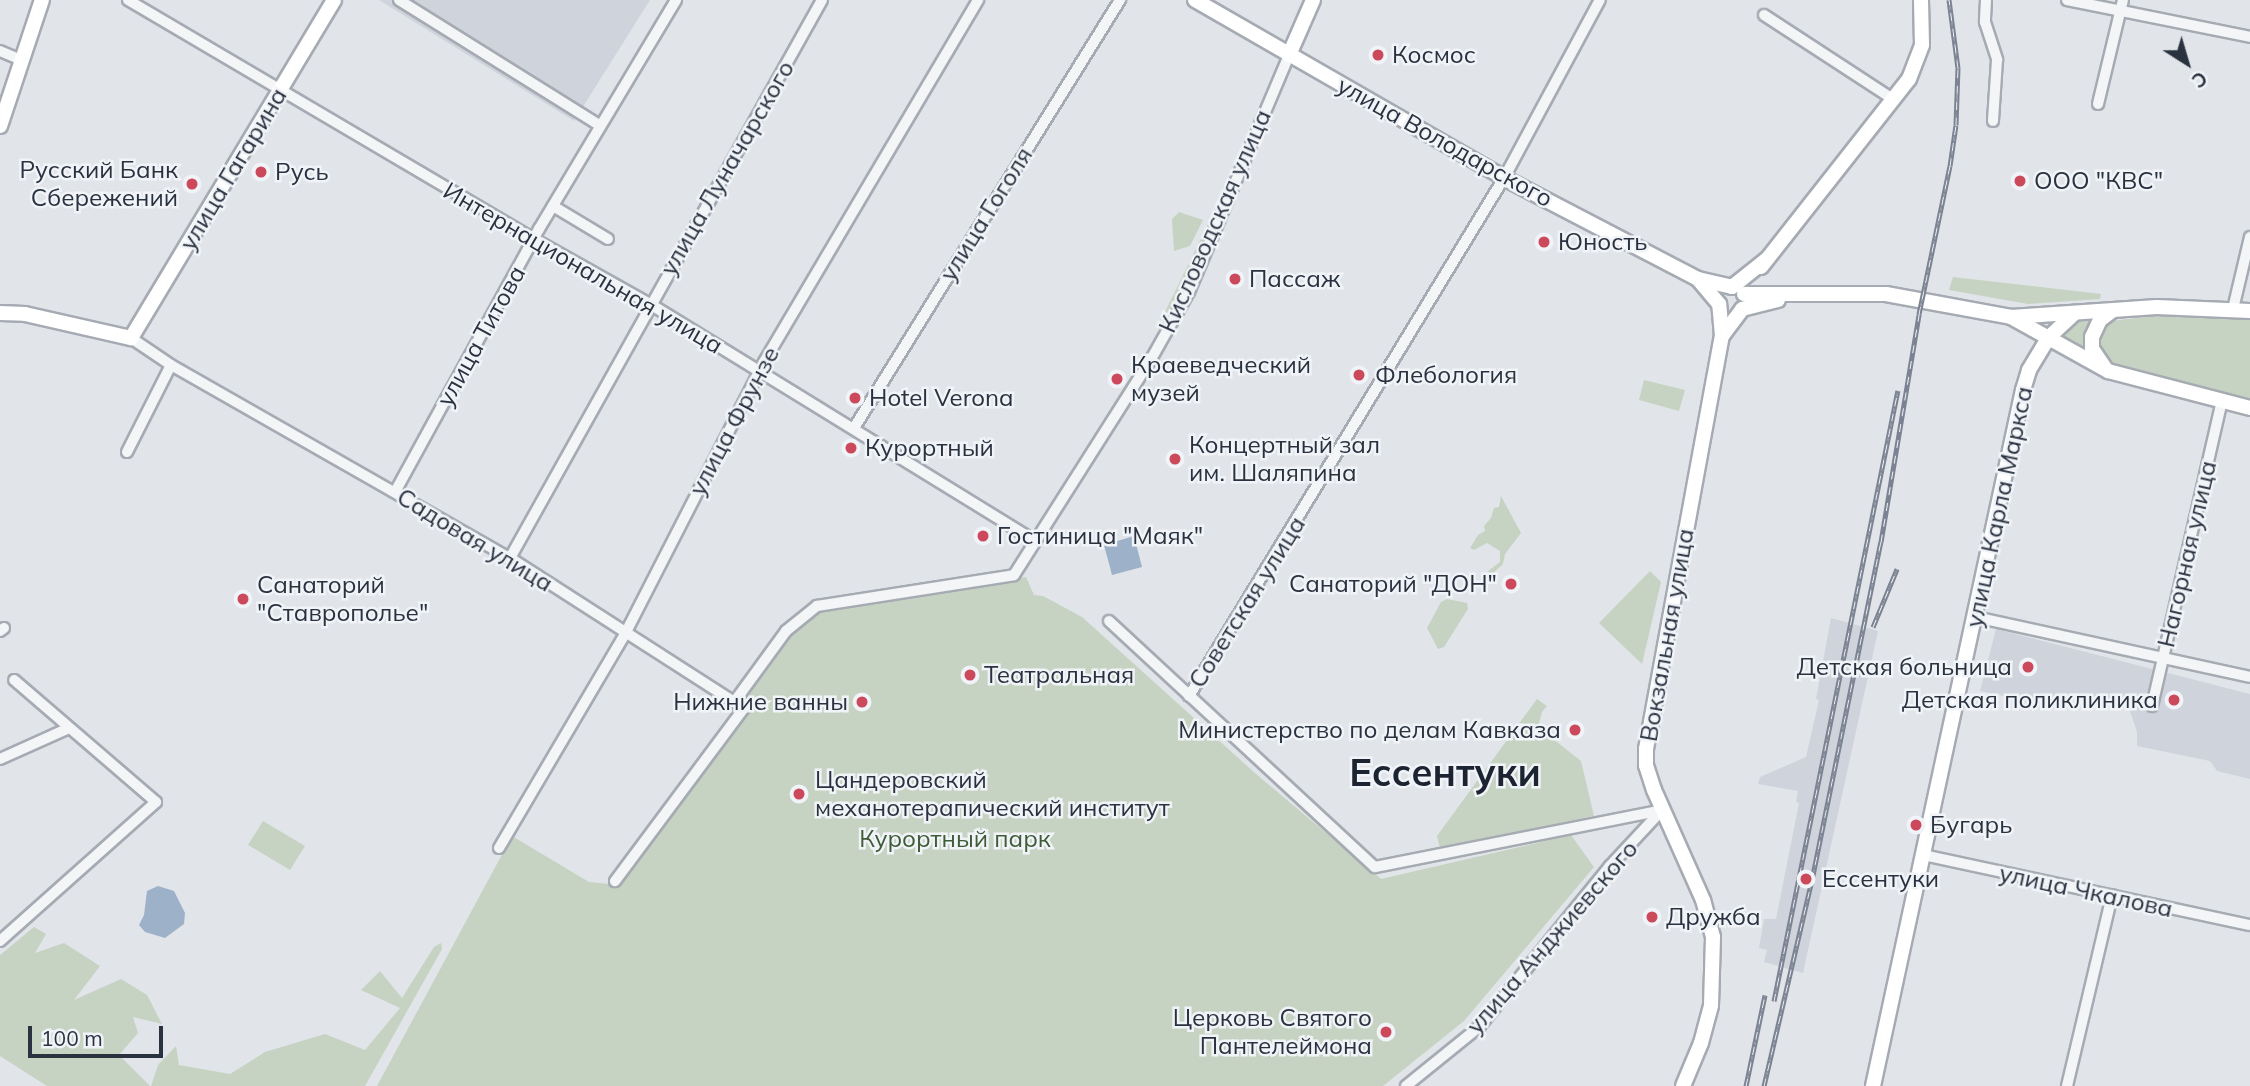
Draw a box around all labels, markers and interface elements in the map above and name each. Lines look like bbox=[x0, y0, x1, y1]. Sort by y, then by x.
north arrow bbox=[2152, 28, 2222, 98]
place label: Космос bbox=[1392, 41, 1476, 69]
marker: Космос bbox=[1370, 47, 1386, 63]
street label: улица Луначарского bbox=[654, 56, 800, 280]
text: С bbox=[2187, 66, 2212, 93]
street label: улица Володарского bbox=[1332, 71, 1558, 213]
street label: улица Гагарина bbox=[173, 83, 293, 255]
street label: Кисловодская улица bbox=[1153, 105, 1277, 337]
street label: улица Гоголя bbox=[933, 142, 1039, 286]
place label: Русский Банк Сбережений bbox=[19, 156, 178, 212]
place label: Русь bbox=[275, 158, 329, 186]
marker: Русь bbox=[253, 164, 269, 180]
place label: ООО "КВС" bbox=[2034, 167, 2163, 195]
marker: ООО "КВС" bbox=[2012, 173, 2028, 189]
marker: Русский Банк Сбережений bbox=[184, 176, 200, 192]
street label: Интернациональная улица bbox=[438, 176, 728, 360]
place label: Юность bbox=[1558, 228, 1647, 256]
marker: Юность bbox=[1536, 234, 1552, 250]
street label: улица Титова bbox=[431, 261, 531, 411]
place label: Пассаж bbox=[1249, 265, 1340, 293]
marker: Пассаж bbox=[1227, 271, 1243, 287]
street label: улица Фрунзе bbox=[683, 342, 785, 500]
place label: Краеведческий музей bbox=[1131, 351, 1311, 407]
place label: Флебология bbox=[1375, 361, 1517, 389]
marker: Флебология bbox=[1349, 365, 1369, 385]
marker: Краеведческий музей bbox=[1109, 371, 1125, 387]
place label: Hotel Verona bbox=[869, 384, 1013, 412]
street label: улица Карла Маркса bbox=[1959, 384, 2039, 630]
marker: Hotel Verona bbox=[847, 390, 863, 406]
place label: Концертный зал им. Шаляпина bbox=[1189, 431, 1380, 487]
place label: Курортный bbox=[865, 434, 994, 462]
marker: Курортный bbox=[843, 440, 859, 456]
marker: Концертный зал им. Шаляпина bbox=[1167, 451, 1183, 467]
street label: Нагорная улица bbox=[2152, 458, 2222, 650]
street label: Садовая улица bbox=[392, 482, 558, 598]
street label: Советская улица bbox=[1183, 511, 1311, 693]
place label: Гостиница "Маяк" bbox=[997, 522, 1203, 550]
street label: Вокзальная улица bbox=[1634, 526, 1700, 744]
marker: Гостиница "Маяк" bbox=[975, 528, 991, 544]
place label: Санаторий "ДОН" bbox=[1289, 570, 1497, 598]
place label: Санаторий "Ставрополье" bbox=[257, 571, 428, 627]
marker: Санаторий "ДОН" bbox=[1503, 576, 1519, 592]
marker: Санаторий "Ставрополье" bbox=[235, 591, 251, 607]
place label: Детская больница bbox=[1797, 653, 2012, 681]
marker: Детская больница bbox=[2018, 657, 2038, 677]
place label: Театральная bbox=[984, 661, 1134, 689]
marker: Театральная bbox=[962, 667, 978, 683]
place label: Детская поликлиника bbox=[1902, 686, 2158, 714]
place label: Нижние ванны bbox=[673, 688, 848, 716]
marker: Детская поликлиника bbox=[2164, 690, 2184, 710]
marker: Нижние ванны bbox=[854, 694, 870, 710]
place label: Министерство по делам Кавказа bbox=[1178, 716, 1561, 744]
marker: Министерство по делам Кавказа bbox=[1567, 722, 1583, 738]
district label: Ессентуки bbox=[1349, 750, 1541, 796]
place label: Цандеровский механотерапический институт bbox=[815, 766, 1170, 822]
marker: Цандеровский механотерапический институт bbox=[789, 784, 809, 804]
place label: Бугарь bbox=[1930, 811, 2012, 839]
marker: Бугарь bbox=[1908, 817, 1924, 833]
park label: Курортный парк bbox=[859, 825, 1051, 853]
street label: улица Анджиевского bbox=[1460, 834, 1644, 1040]
street label: улица Чкалова bbox=[1997, 859, 2175, 923]
place label: Ессентуки bbox=[1822, 865, 1939, 893]
marker: Ессентуки bbox=[1796, 869, 1816, 889]
place label: Дружба bbox=[1666, 903, 1761, 931]
marker: Дружба bbox=[1644, 909, 1660, 925]
place label: Церковь Святого Пантелеймона bbox=[1173, 1004, 1372, 1060]
scale bar bbox=[32, 1012, 166, 1056]
marker: Церковь Святого Пантелеймона bbox=[1378, 1024, 1394, 1040]
text: 100 m bbox=[41, 1025, 103, 1051]

